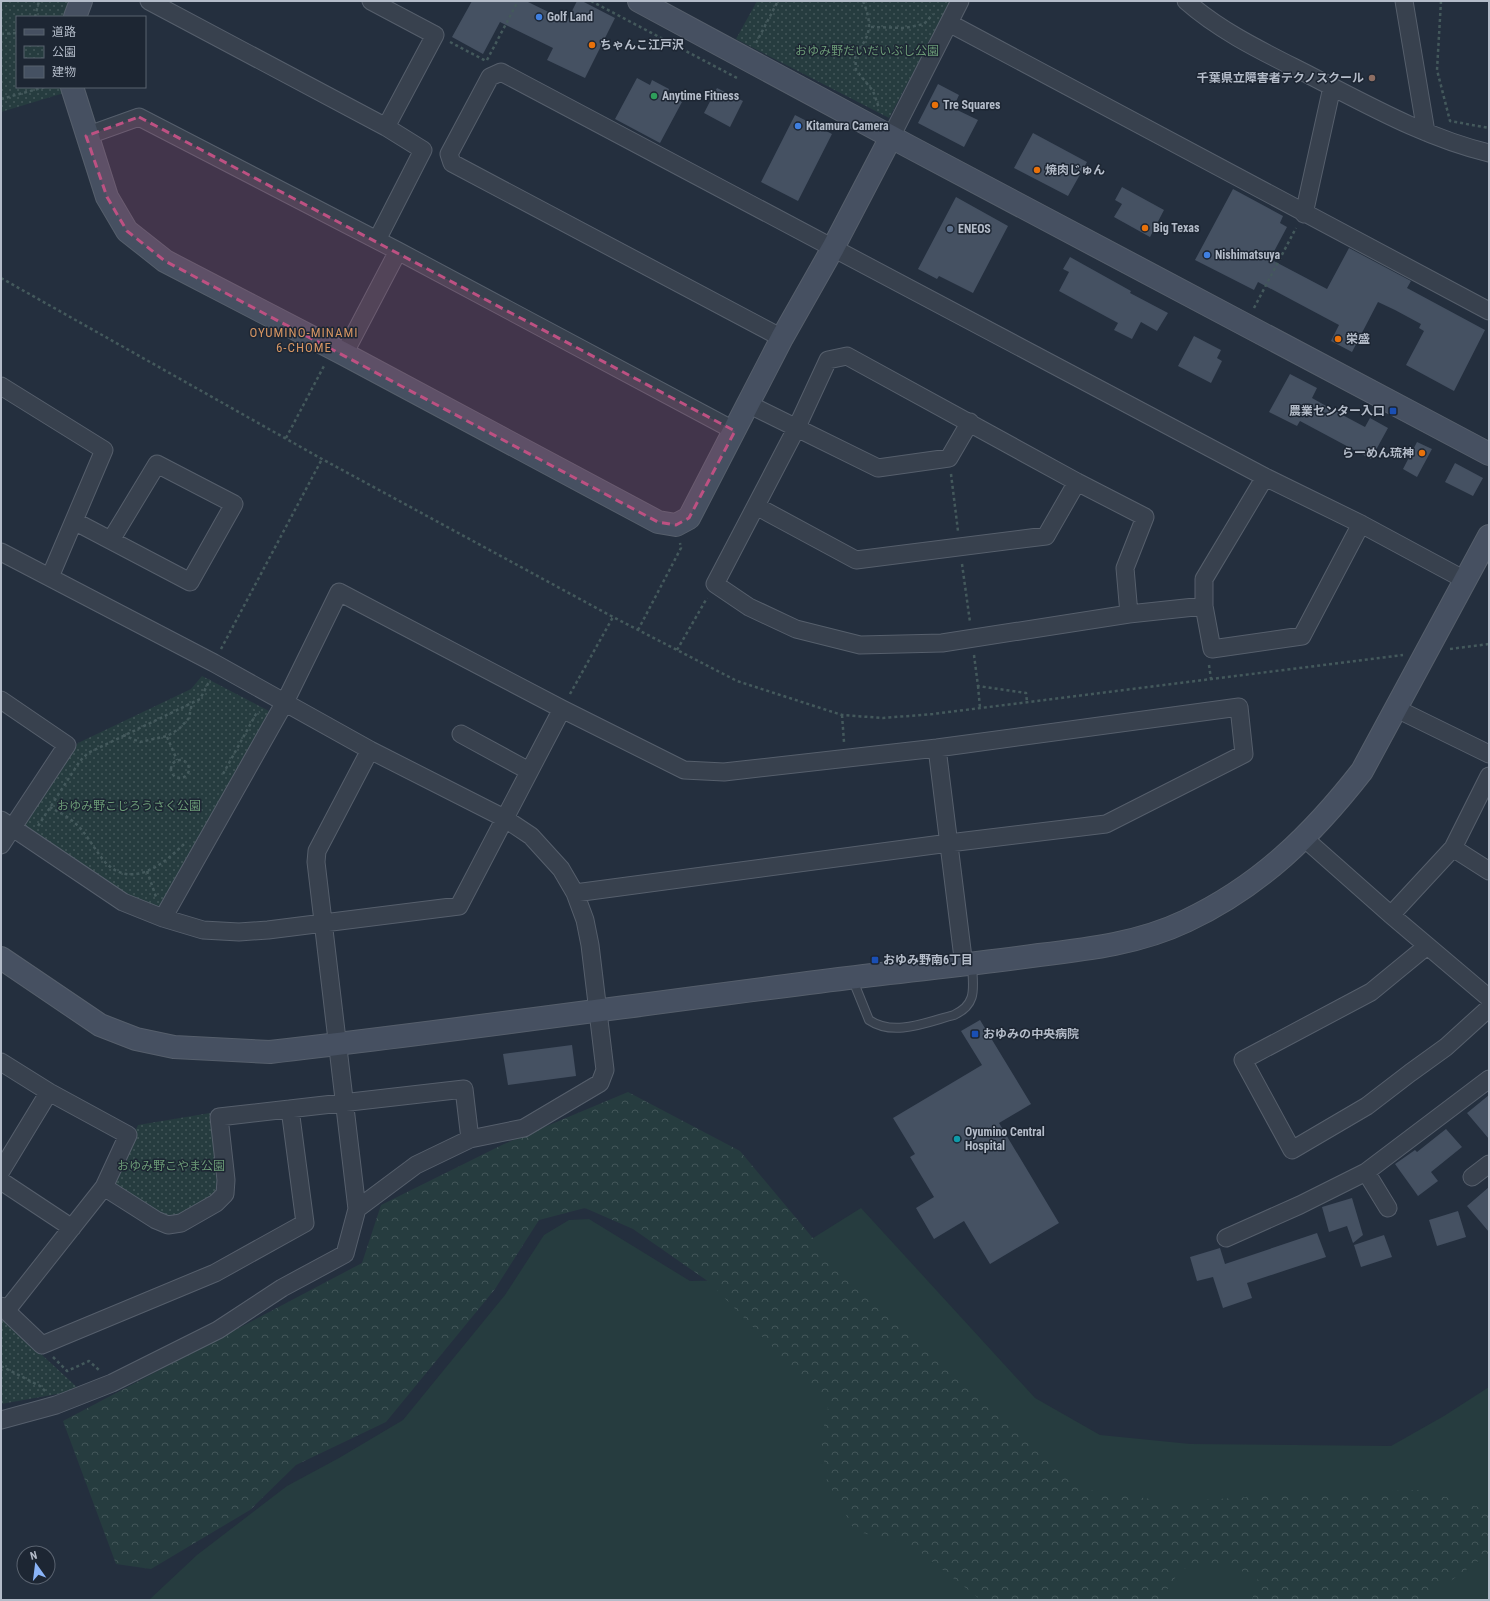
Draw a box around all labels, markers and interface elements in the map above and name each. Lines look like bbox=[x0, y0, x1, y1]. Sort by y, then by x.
place label: Golf Land bbox=[547, 10, 593, 24]
marker: Golf Land bbox=[534, 12, 544, 22]
legend bbox=[16, 16, 146, 88]
text: 道路 bbox=[52, 25, 76, 39]
place label: ちゃんこ江戸沢 bbox=[600, 38, 684, 52]
marker: ちゃんこ江戸沢 bbox=[587, 40, 597, 50]
park label: おゆみ野だいだいぶし公園 bbox=[795, 44, 939, 58]
text: 公園 bbox=[52, 45, 76, 59]
text: 建物 bbox=[52, 65, 76, 79]
place label: 千葉県立障害者テクノスクール bbox=[1197, 71, 1364, 85]
marker: 千葉県立障害者テクノスクール bbox=[1367, 73, 1377, 83]
place label: Anytime Fitness bbox=[662, 89, 740, 103]
marker: Anytime Fitness bbox=[649, 91, 659, 101]
place label: Tre Squares bbox=[943, 98, 1001, 112]
marker: Tre Squares bbox=[930, 100, 940, 110]
place label: Kitamura Camera bbox=[806, 119, 889, 133]
marker: Kitamura Camera bbox=[793, 121, 803, 131]
place label: 焼肉じゅん bbox=[1045, 163, 1105, 177]
marker: 焼肉じゅん bbox=[1032, 165, 1042, 175]
place label: Big Texas bbox=[1153, 221, 1200, 235]
place label: ENEOS bbox=[958, 222, 991, 236]
marker: Big Texas bbox=[1140, 223, 1150, 233]
marker: ENEOS bbox=[945, 224, 955, 234]
place label: Nishimatsuya bbox=[1215, 248, 1281, 262]
marker: Nishimatsuya bbox=[1202, 250, 1212, 260]
district label: OYUMINO-MINAMI 6-CHOME bbox=[249, 325, 359, 355]
place label: 栄盛 bbox=[1346, 332, 1370, 346]
marker: 栄盛 bbox=[1333, 334, 1343, 344]
place label: 農業センター入口 bbox=[1289, 404, 1385, 418]
marker: 農業センター入口 bbox=[1388, 406, 1398, 416]
place label: らーめん琉神 bbox=[1342, 446, 1414, 460]
marker: らーめん琉神 bbox=[1417, 448, 1427, 458]
park label: おゆみ野こじろうさく公園 bbox=[57, 799, 201, 813]
place label: おゆみ野南6丁目 bbox=[883, 953, 973, 967]
marker: おゆみ野南6丁目 bbox=[870, 955, 880, 965]
place label: おゆみの中央病院 bbox=[983, 1027, 1079, 1041]
marker: おゆみの中央病院 bbox=[970, 1029, 980, 1039]
place label: Oyumino Central Hospital bbox=[965, 1125, 1045, 1153]
marker: Oyumino Central Hospital bbox=[952, 1134, 962, 1144]
park label: おゆみ野こやま公園 bbox=[117, 1159, 225, 1173]
north arrow bbox=[16, 1545, 56, 1585]
text: N bbox=[29, 1549, 39, 1563]

